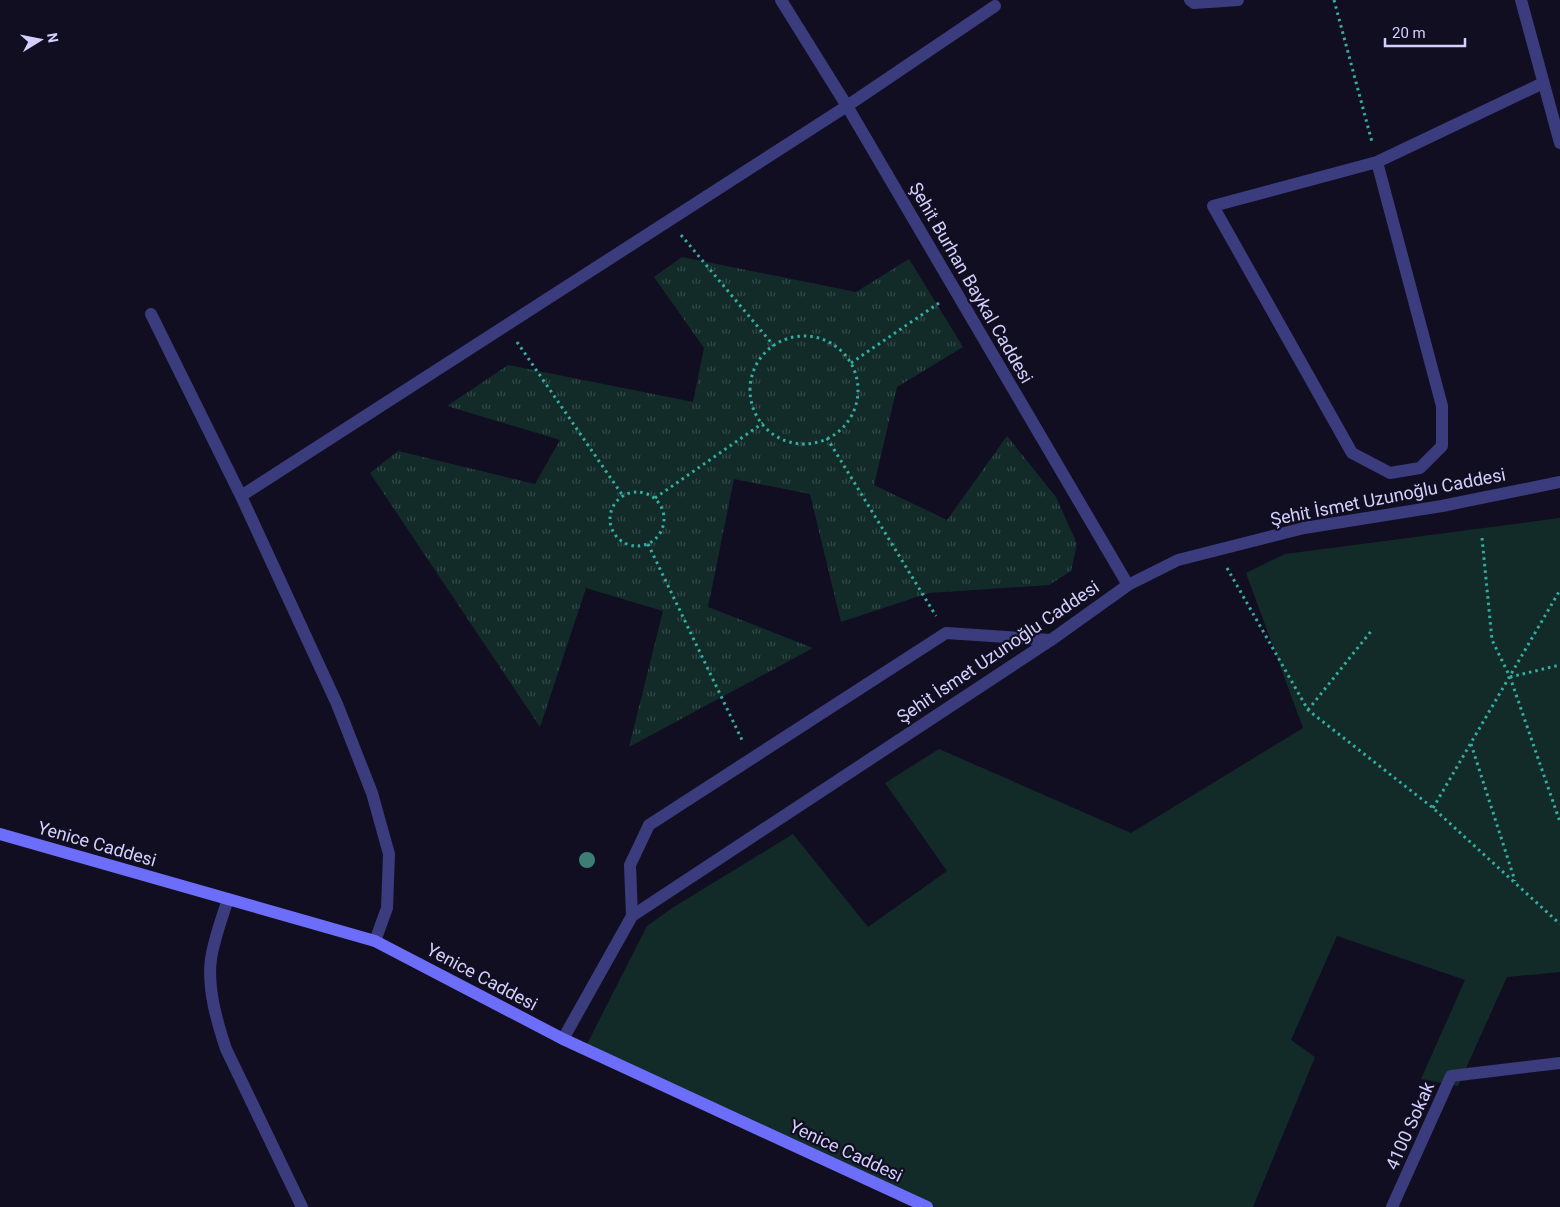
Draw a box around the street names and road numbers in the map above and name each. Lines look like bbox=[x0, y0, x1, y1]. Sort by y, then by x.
street label: Şehit Burhan Baykal Caddesi bbox=[905, 179, 1038, 387]
street label: Şehit İsmet Uzunoğlu Caddesi bbox=[1268, 463, 1507, 530]
street label: Şehit İsmet Uzunoğlu Caddesi bbox=[893, 576, 1103, 727]
street label: Yenice Caddesi bbox=[35, 817, 159, 871]
street label: Yenice Caddesi bbox=[423, 939, 541, 1015]
street label: 4100 Sokak bbox=[1381, 1078, 1439, 1173]
street label: Yenice Caddesi bbox=[786, 1115, 906, 1186]

